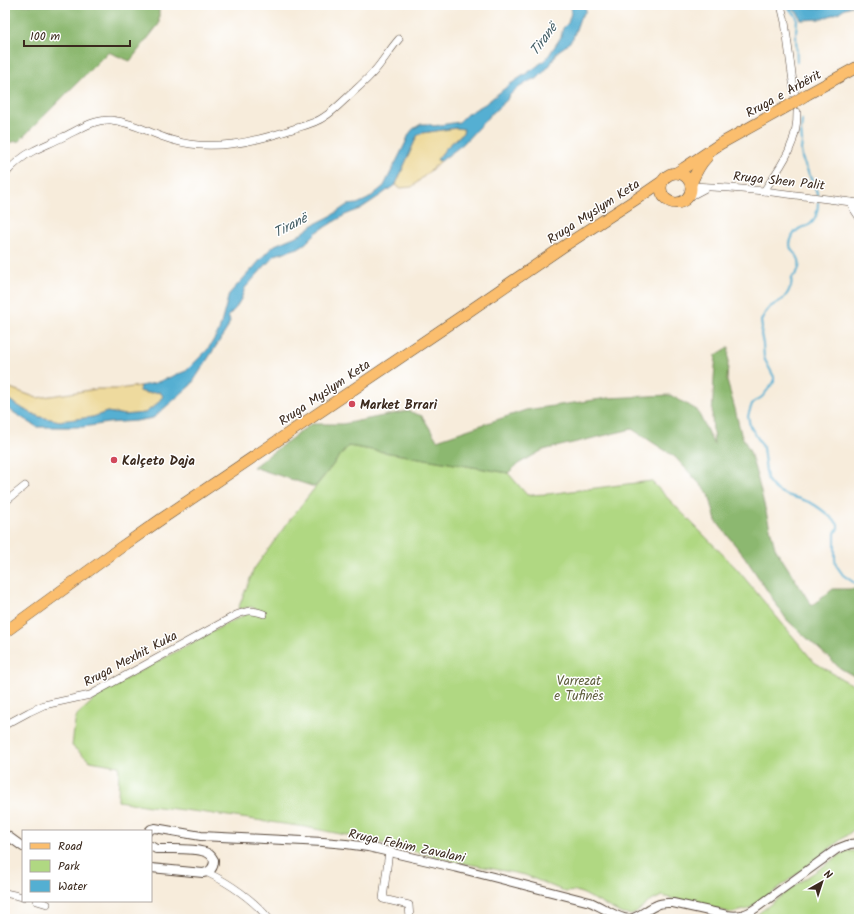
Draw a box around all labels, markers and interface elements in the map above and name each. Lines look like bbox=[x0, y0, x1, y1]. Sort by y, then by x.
water label: Tiranë bbox=[524, 16, 565, 60]
scale bar bbox=[24, 22, 130, 48]
text: 100 m bbox=[30, 27, 61, 46]
street label: Rruga e Arbërit bbox=[742, 64, 826, 124]
street label: Rruga Shen Palit bbox=[732, 166, 827, 197]
street label: Rruga Myslym Keta bbox=[543, 174, 644, 250]
water label: Tiranë bbox=[270, 206, 314, 244]
street label: Rruga Myslym Keta bbox=[275, 355, 375, 432]
place label: Market Brrari bbox=[360, 395, 438, 416]
marker: Market Brrari bbox=[347, 399, 357, 409]
place label: Kalçeto Daja bbox=[122, 451, 195, 472]
marker: Kalçeto Daja bbox=[109, 455, 119, 465]
street label: Rruga Mexhit Kuka bbox=[80, 626, 181, 693]
park label: Varrezat e Tufinës bbox=[554, 671, 604, 707]
street label: Rruga Fehim Zavalani bbox=[346, 824, 468, 869]
legend bbox=[22, 830, 152, 902]
text: Road bbox=[58, 837, 83, 856]
text: Park bbox=[58, 857, 80, 876]
north arrow bbox=[802, 862, 842, 902]
text: N bbox=[819, 866, 836, 884]
text: Water bbox=[58, 877, 88, 896]

